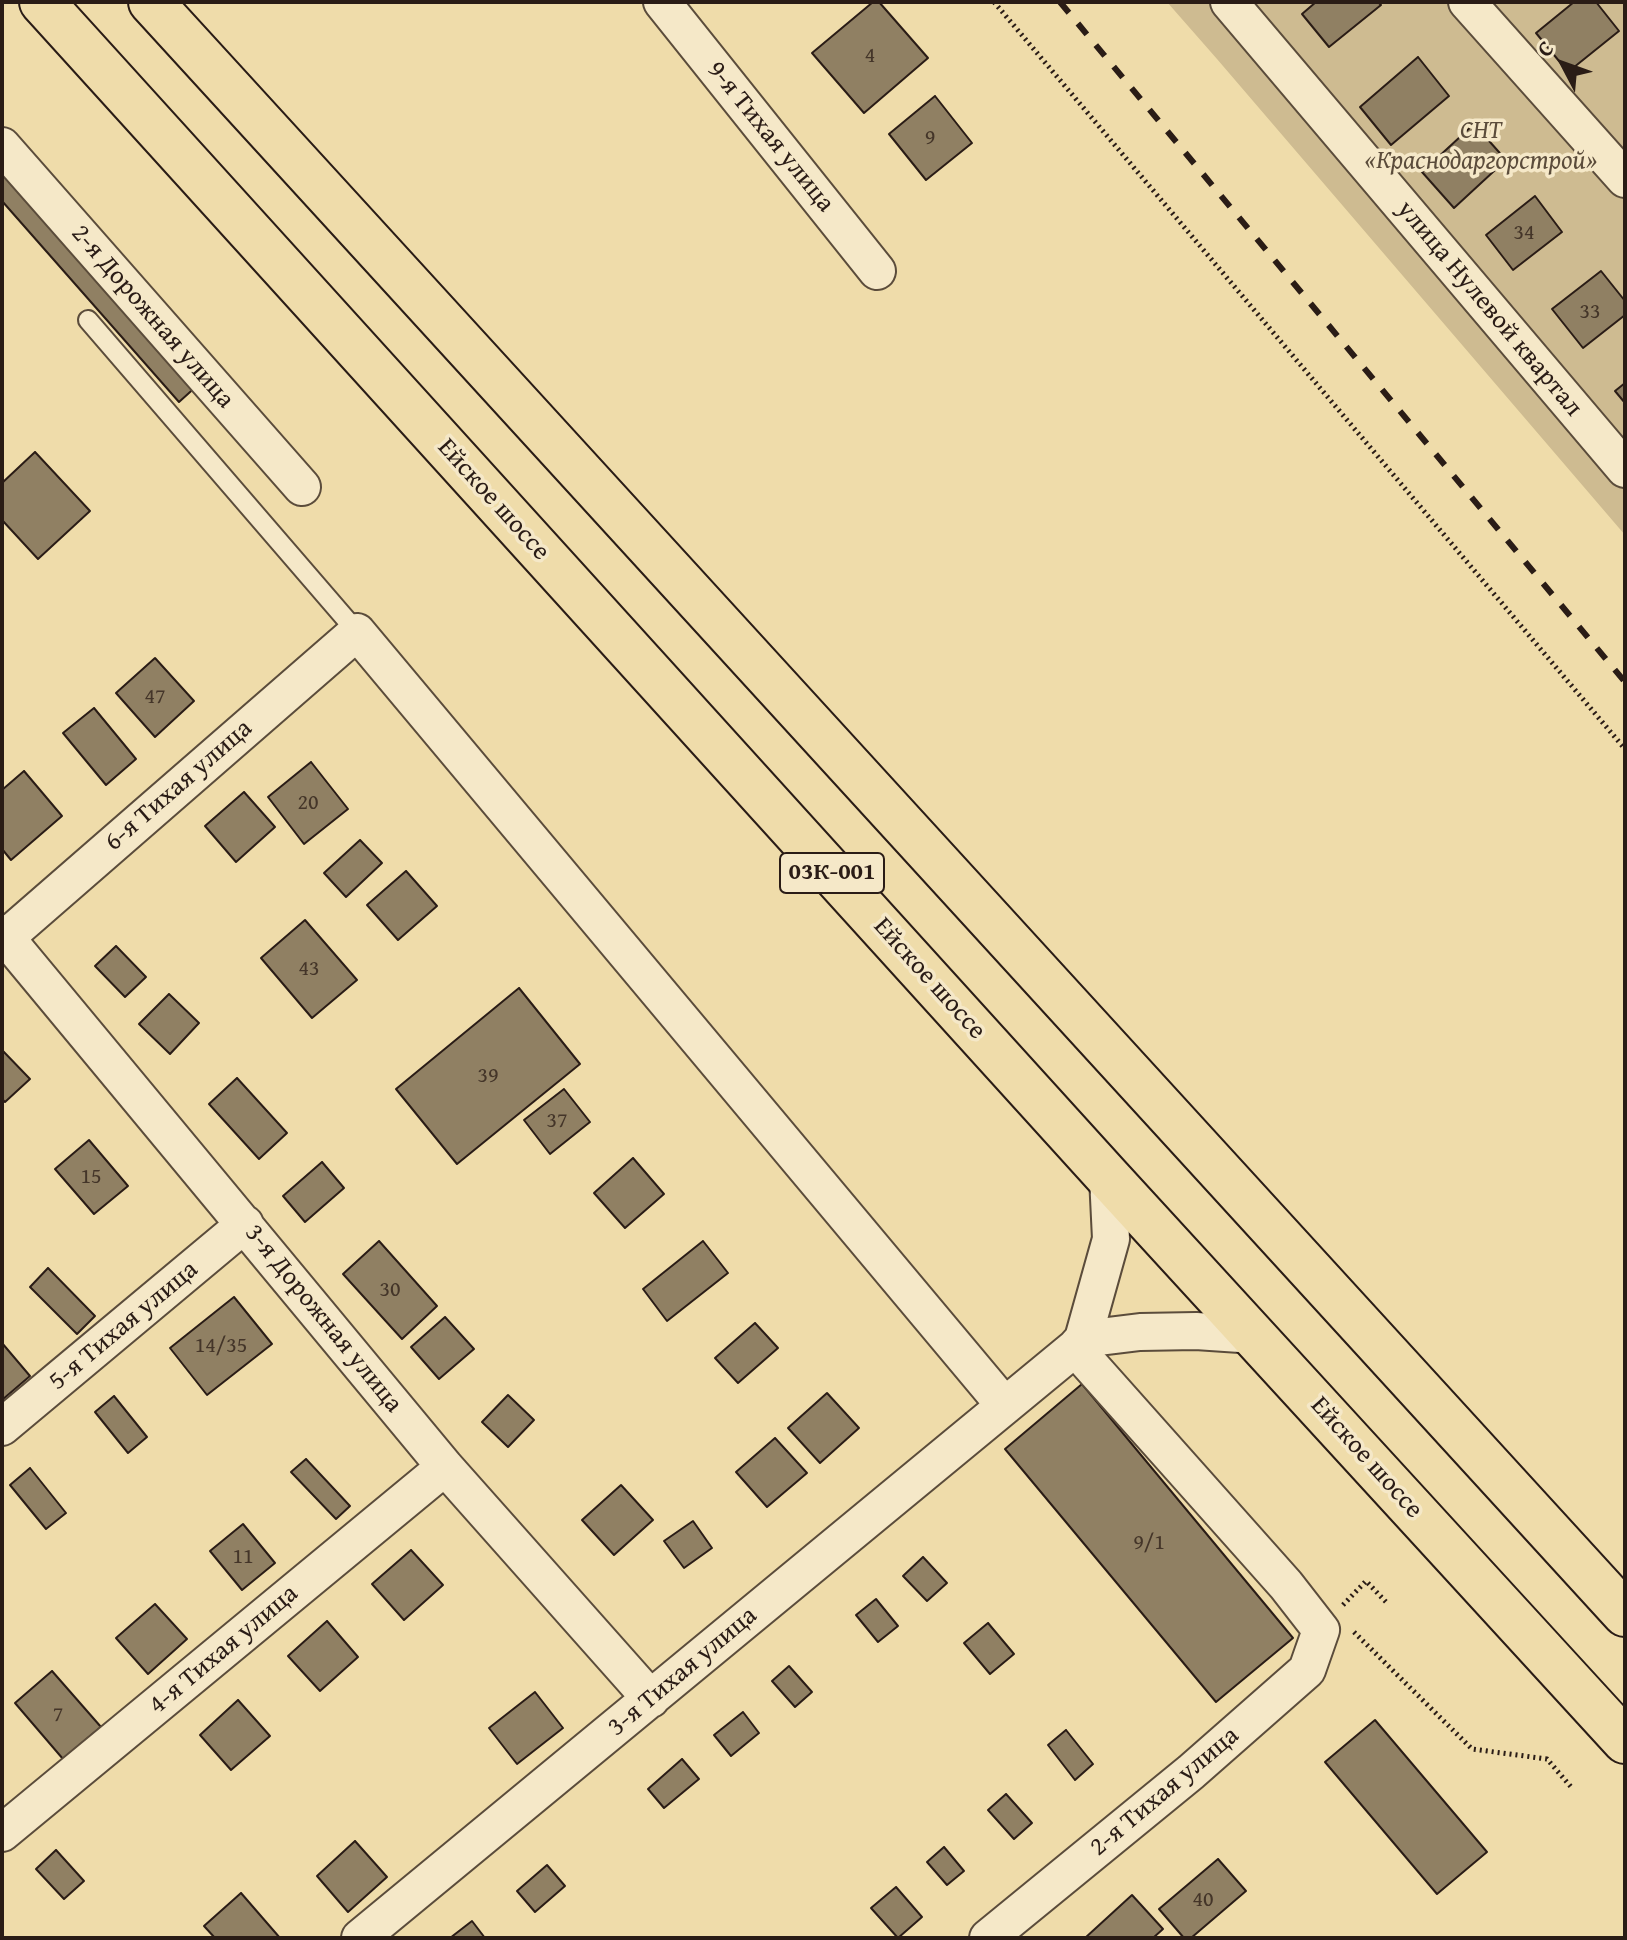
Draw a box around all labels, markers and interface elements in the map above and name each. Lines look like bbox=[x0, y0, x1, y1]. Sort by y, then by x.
north arrow bbox=[1523, 24, 1603, 104]
text: С bbox=[1529, 33, 1561, 63]
house number: 4 bbox=[865, 43, 875, 69]
street label: 9-я Тихая улица bbox=[700, 55, 840, 219]
park label: СНТ «Краснодаргорстрой» bbox=[1365, 115, 1597, 176]
house number: 9 bbox=[925, 125, 935, 151]
street label: улица Нулевой квартал bbox=[1390, 195, 1588, 423]
street label: 2-я Дорожная улица bbox=[64, 219, 240, 415]
house number: 34 bbox=[1513, 220, 1535, 246]
house number: 33 bbox=[1579, 299, 1601, 325]
street label: Ейское шоссе bbox=[430, 433, 556, 567]
house number: 47 bbox=[144, 684, 166, 710]
street label: 6-я Тихая улица bbox=[99, 714, 259, 858]
house number: 20 bbox=[297, 790, 319, 816]
road number: 03К-001 bbox=[780, 853, 884, 893]
street label: Ейское шоссе bbox=[866, 912, 992, 1046]
house number: 43 bbox=[298, 956, 320, 982]
house number: 39 bbox=[477, 1063, 499, 1089]
house number: 37 bbox=[546, 1108, 568, 1134]
house number: 15 bbox=[80, 1164, 102, 1190]
street label: 3-я Дорожная улица bbox=[238, 1219, 408, 1419]
street label: 5-я Тихая улица bbox=[43, 1255, 205, 1397]
house number: 30 bbox=[379, 1277, 401, 1303]
house number: 14/35 bbox=[195, 1333, 247, 1359]
street label: Ейское шоссе bbox=[1303, 1391, 1429, 1525]
house number: 9/1 bbox=[1133, 1530, 1165, 1556]
house number: 11 bbox=[232, 1544, 254, 1570]
street label: 4-я Тихая улица bbox=[143, 1579, 305, 1721]
street label: 3-я Тихая улица bbox=[602, 1601, 764, 1743]
house number: 7 bbox=[53, 1702, 63, 1728]
street label: 2-я Тихая улица bbox=[1084, 1721, 1246, 1863]
house number: 40 bbox=[1192, 1887, 1214, 1913]

